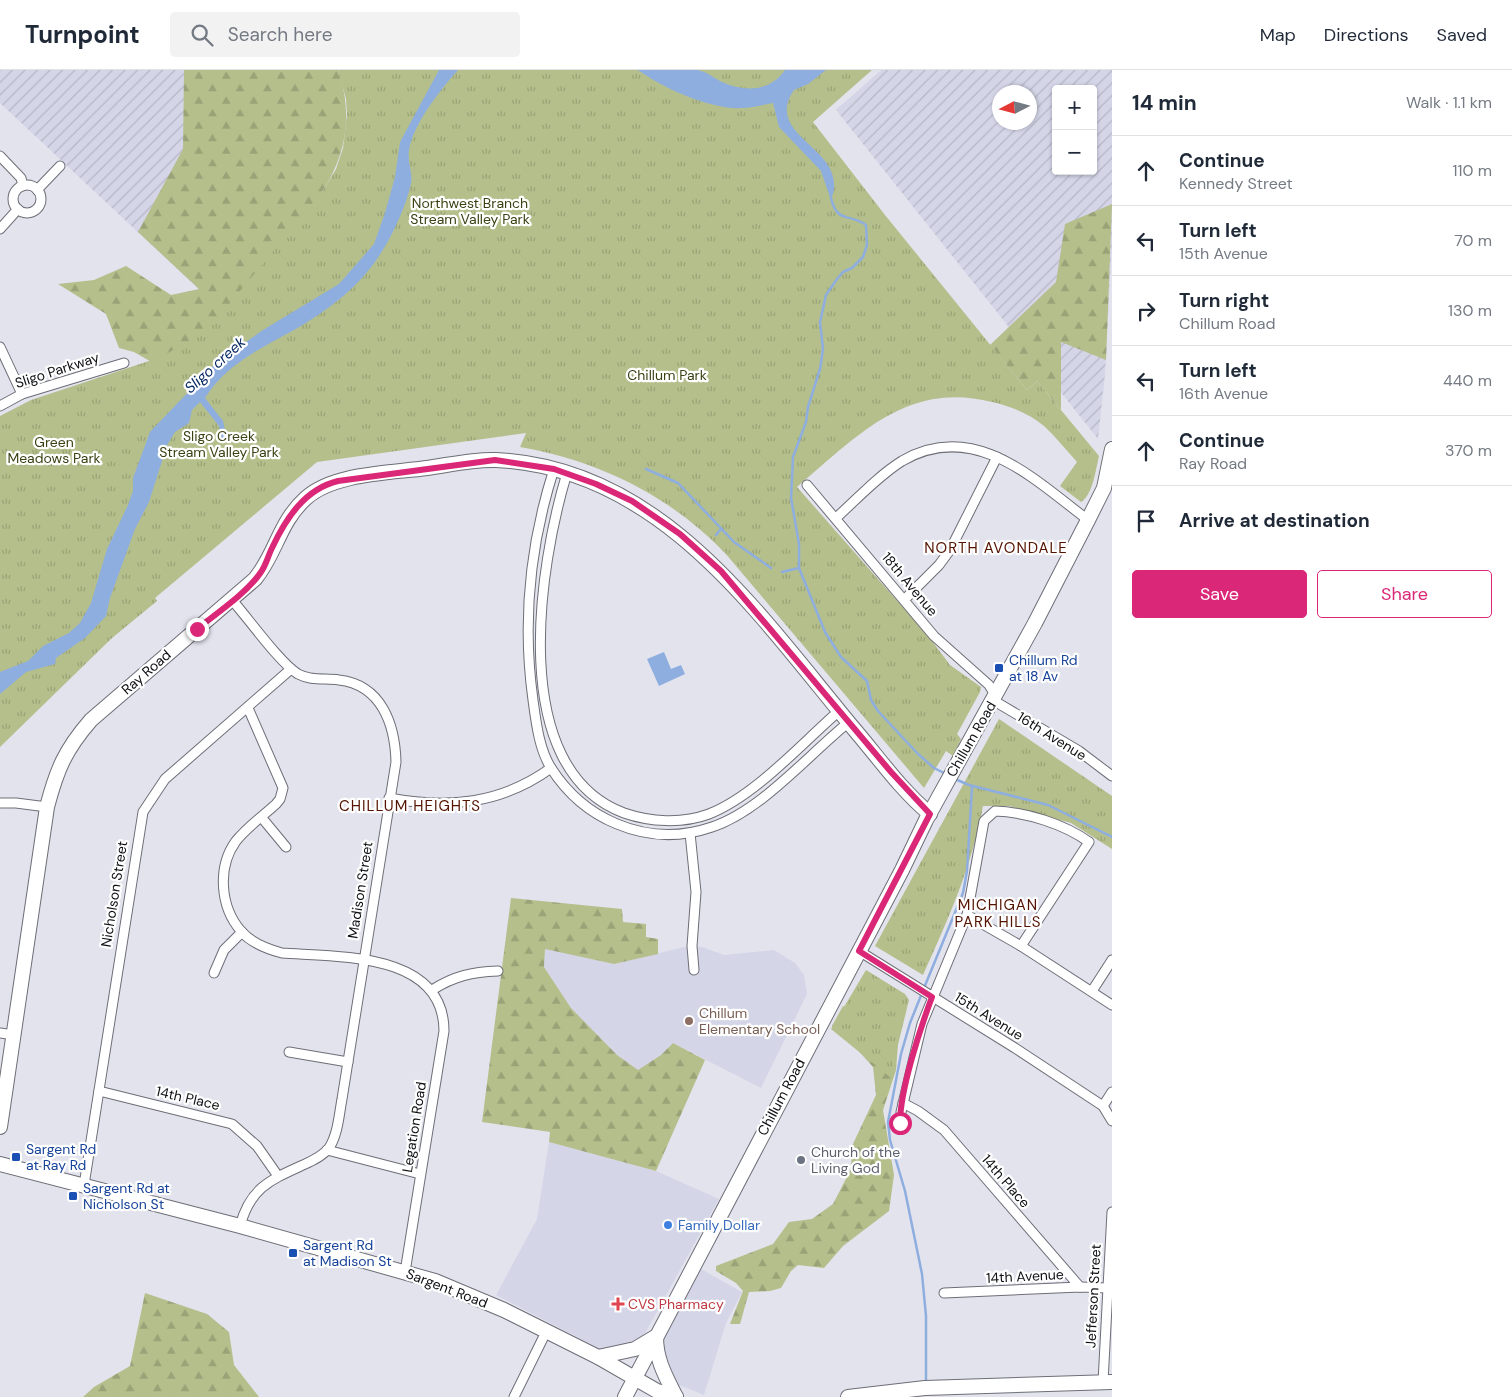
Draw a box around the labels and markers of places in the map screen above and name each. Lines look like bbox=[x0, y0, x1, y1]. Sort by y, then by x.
place label: Chillum Rd at 18 Av bbox=[1009, 651, 1078, 685]
marker: Chillum Rd at 18 Av bbox=[993, 662, 1005, 674]
place label: Chillum Elementary School bbox=[699, 1004, 820, 1038]
marker: Chillum Elementary School bbox=[683, 1015, 695, 1027]
place label: Sargent Rd at Ray Rd bbox=[26, 1140, 96, 1174]
place label: Church of the Living God bbox=[811, 1143, 900, 1177]
marker: Sargent Rd at Ray Rd bbox=[10, 1151, 22, 1163]
marker: Church of the Living God bbox=[795, 1154, 807, 1166]
place label: Sargent Rd at Nicholson St bbox=[83, 1179, 170, 1213]
marker: Sargent Rd at Nicholson St bbox=[67, 1190, 79, 1202]
place label: Family Dollar bbox=[678, 1216, 760, 1234]
marker: Family Dollar bbox=[662, 1219, 674, 1231]
place label: Sargent Rd at Madison St bbox=[303, 1236, 392, 1270]
marker: Sargent Rd at Madison St bbox=[287, 1247, 299, 1259]
place label: CVS Pharmacy bbox=[628, 1295, 724, 1313]
marker: CVS Pharmacy bbox=[612, 1298, 624, 1310]

